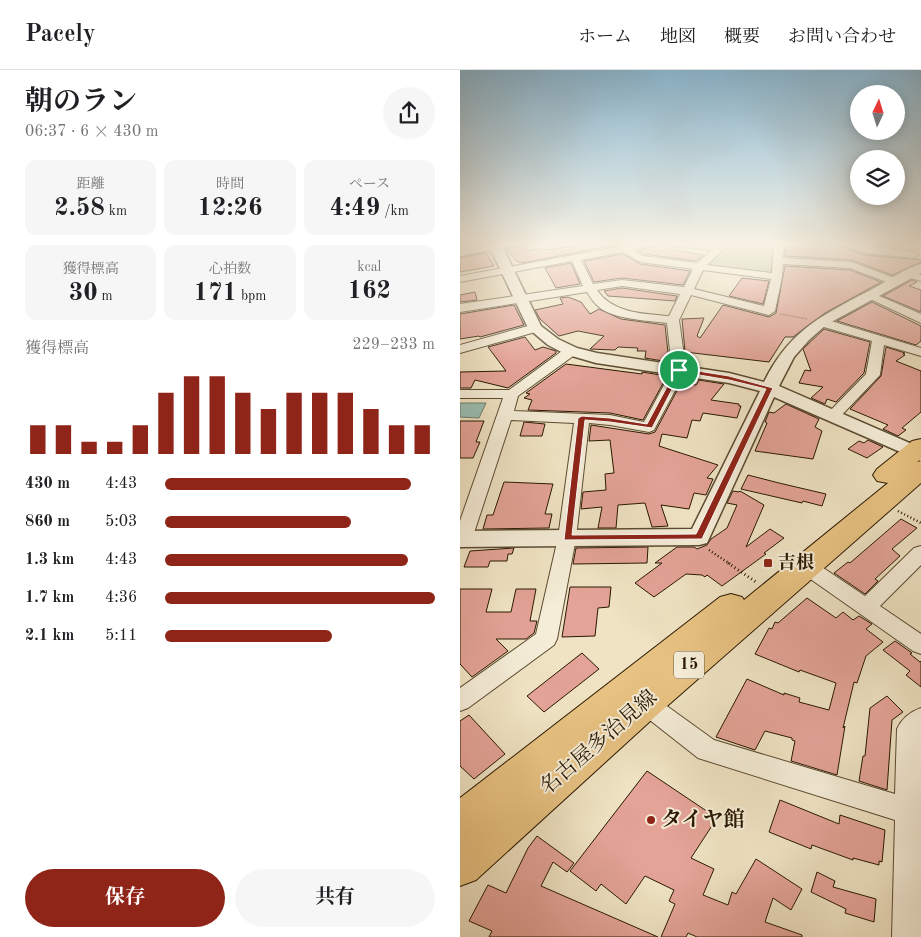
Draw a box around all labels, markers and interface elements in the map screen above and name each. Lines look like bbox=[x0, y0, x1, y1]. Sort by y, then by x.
text: Pacely bbox=[25, 23, 96, 47]
text: ホーム bbox=[578, 28, 632, 46]
text: 地図 bbox=[660, 28, 696, 46]
text: 概要 bbox=[724, 28, 760, 46]
text: お問い合わせ bbox=[788, 28, 896, 46]
north arrow bbox=[850, 85, 905, 140]
map controls bbox=[850, 85, 905, 205]
button: share bbox=[383, 87, 435, 139]
text: 朝のラン bbox=[25, 89, 137, 117]
text: 06:37 · 6 × 430 m bbox=[25, 124, 158, 140]
button: layers bbox=[850, 150, 905, 205]
text: 距離 bbox=[77, 177, 105, 191]
text: 時間 bbox=[216, 177, 244, 191]
text: ペース bbox=[349, 177, 390, 191]
text: 2.58 bbox=[54, 196, 105, 221]
text: 12:26 bbox=[197, 196, 263, 221]
text: 4:49 bbox=[330, 196, 380, 221]
text: km bbox=[105, 204, 127, 218]
text: /km bbox=[380, 204, 409, 218]
text: kcal bbox=[357, 260, 381, 274]
text: 獲得標高 bbox=[63, 262, 119, 276]
text: 心拍数 bbox=[209, 262, 251, 276]
text: 162 bbox=[348, 279, 391, 304]
text: 30 bbox=[69, 281, 98, 306]
text: 171 bbox=[194, 281, 237, 306]
text: m bbox=[98, 289, 113, 303]
text: bpm bbox=[237, 289, 266, 303]
text: 229–233 m bbox=[352, 337, 435, 353]
text: 獲得標高 bbox=[25, 341, 89, 357]
pin bbox=[658, 349, 700, 391]
icon: arrive bbox=[665, 356, 693, 384]
text: 430 m bbox=[25, 476, 70, 492]
text: 4:43 bbox=[105, 476, 137, 492]
text: 860 m bbox=[25, 514, 70, 530]
text: 5:03 bbox=[105, 514, 137, 530]
text: 1.3 km bbox=[25, 552, 74, 568]
text: 4:43 bbox=[105, 552, 137, 568]
place label: 吉根 bbox=[778, 552, 814, 572]
marker: 吉根 bbox=[762, 557, 774, 569]
text: 1.7 km bbox=[25, 590, 74, 606]
text: 4:36 bbox=[105, 590, 137, 606]
text: 2.1 km bbox=[25, 628, 74, 644]
text: 5:11 bbox=[105, 628, 137, 644]
road number: 15 bbox=[674, 652, 704, 678]
street label: 名古屋多治見線 bbox=[535, 685, 661, 799]
place label: タイヤ館 bbox=[661, 808, 745, 831]
marker: タイヤ館 bbox=[645, 814, 657, 826]
button: 保存 bbox=[25, 869, 225, 927]
button: 共有 bbox=[235, 869, 435, 927]

